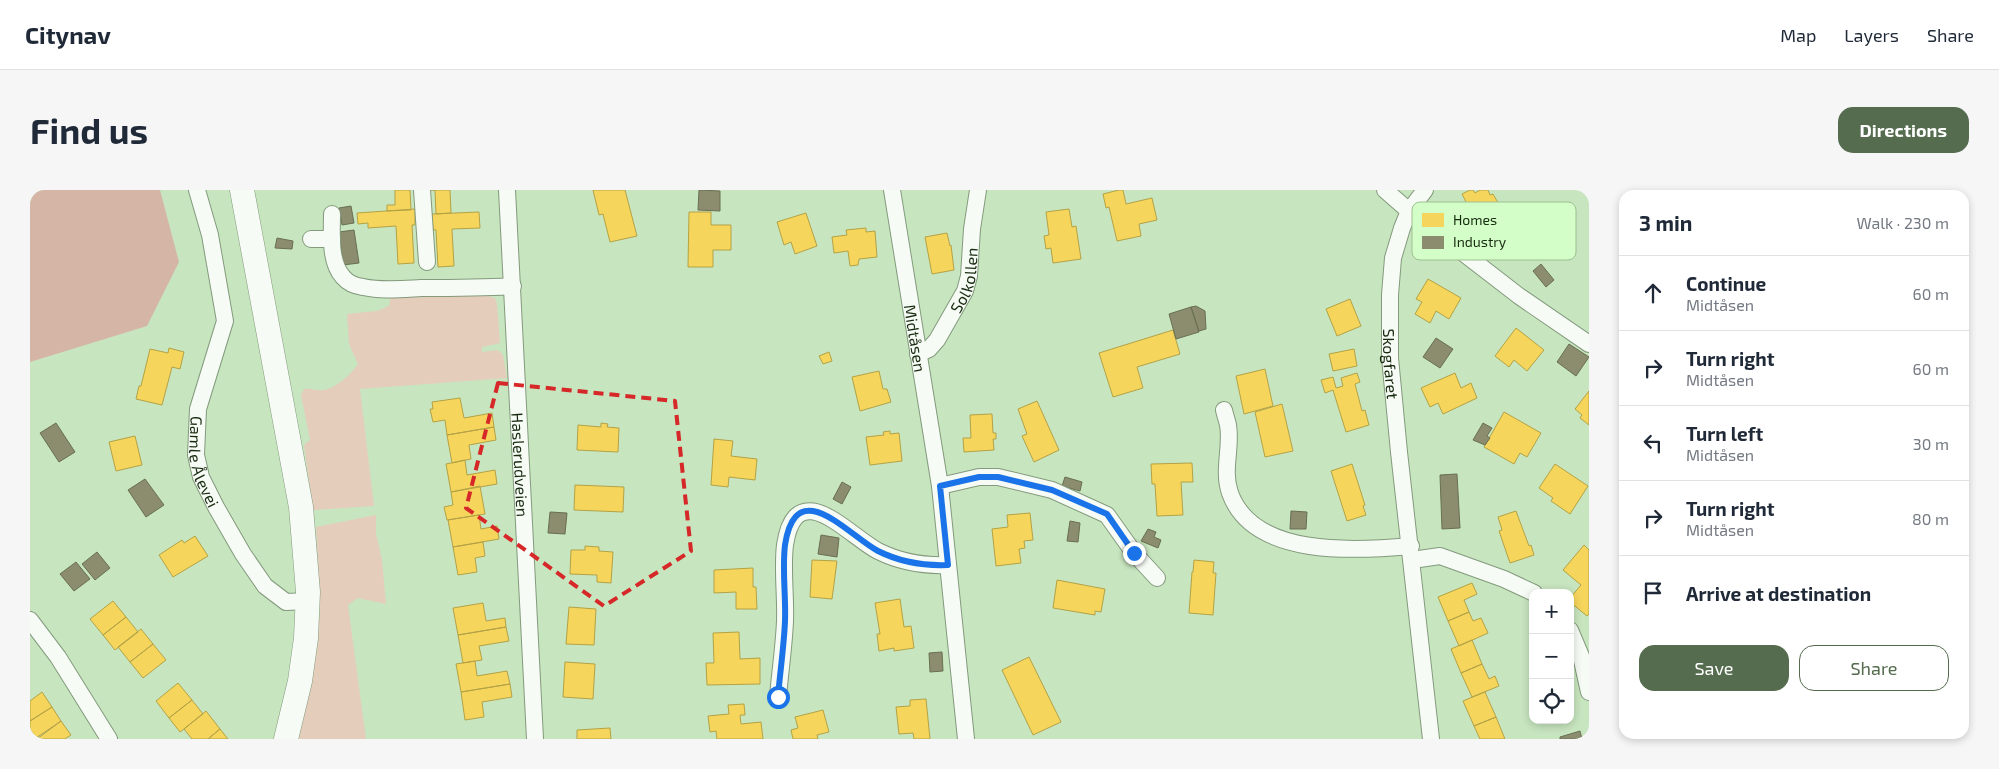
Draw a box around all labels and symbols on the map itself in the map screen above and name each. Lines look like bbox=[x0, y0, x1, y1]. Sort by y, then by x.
legend bbox=[1412, 202, 1576, 260]
text: Homes bbox=[1453, 211, 1497, 228]
text: Industry bbox=[1453, 233, 1507, 250]
street label: Solkollen bbox=[945, 247, 980, 316]
street label: Midtåsen bbox=[901, 303, 931, 373]
street label: Skogfaret bbox=[1380, 328, 1403, 400]
street label: Haslerudveien bbox=[509, 412, 533, 517]
street label: Gamle Ålevei bbox=[186, 416, 224, 510]
route end bbox=[1123, 542, 1146, 565]
route start bbox=[767, 686, 790, 709]

